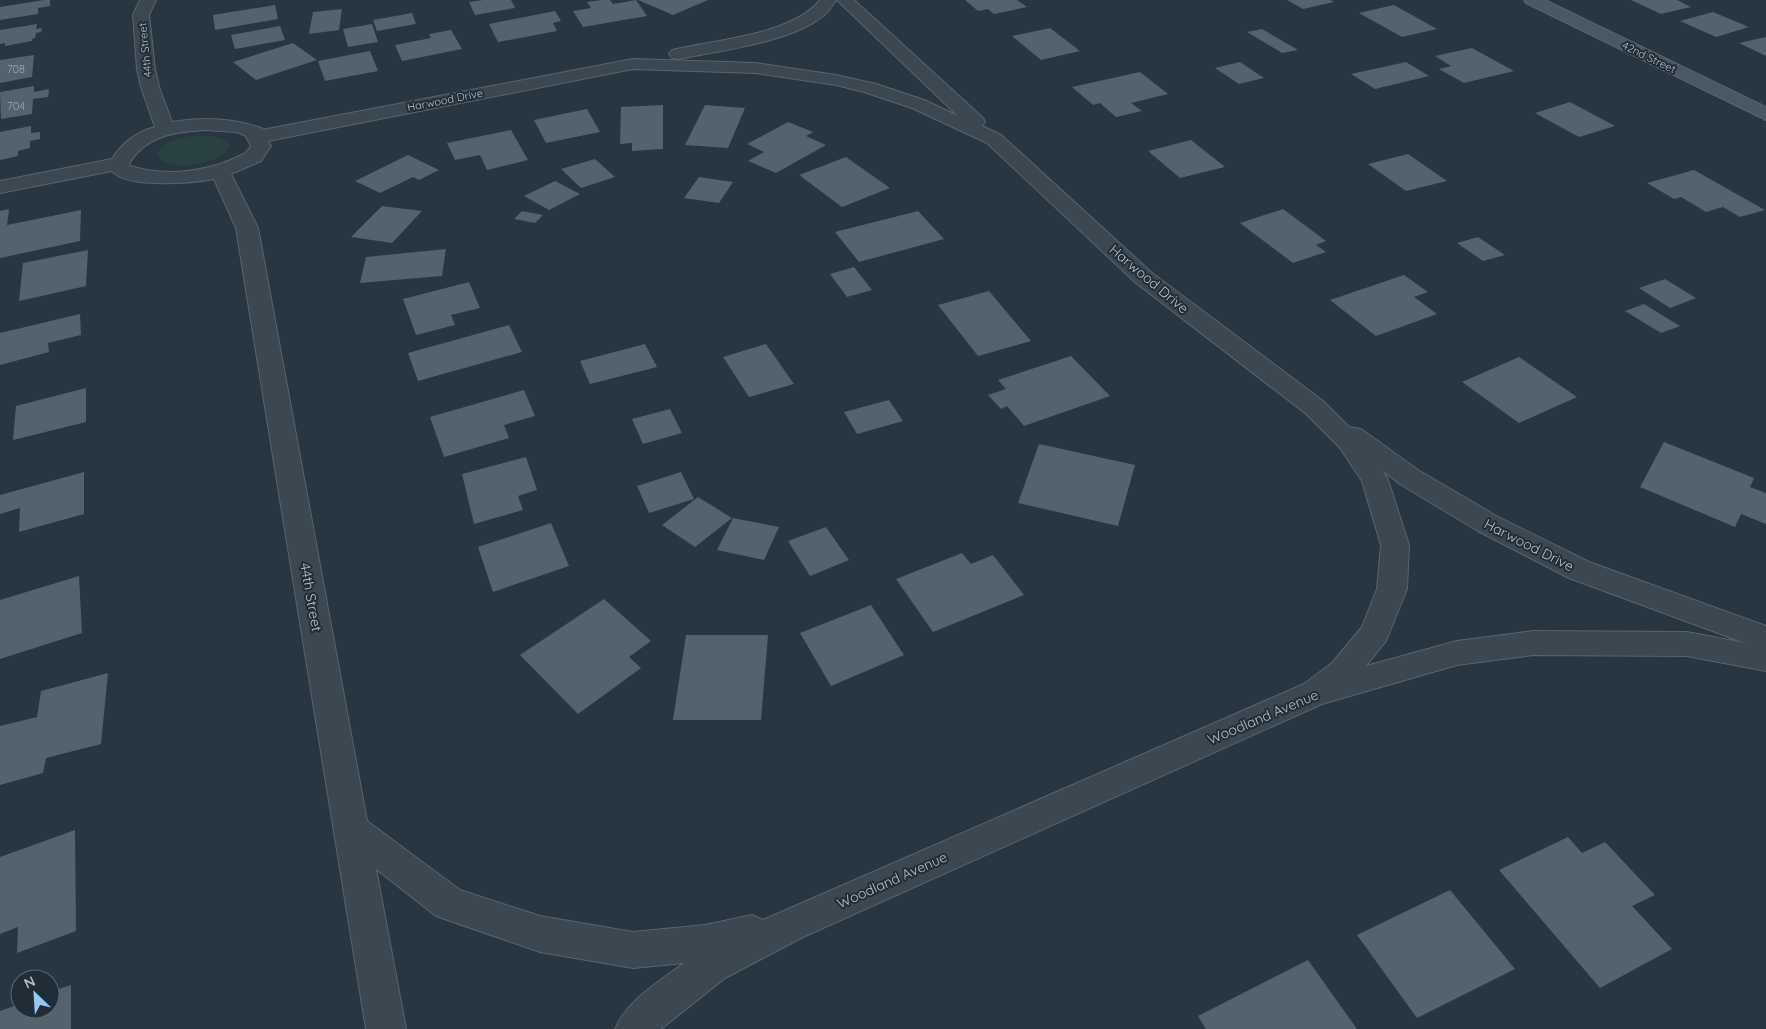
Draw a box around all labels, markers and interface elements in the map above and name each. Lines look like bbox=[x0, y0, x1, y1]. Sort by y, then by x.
street label: 44th Street bbox=[135, 22, 155, 78]
street label: 42nd Street bbox=[1620, 38, 1678, 76]
house number: 708 bbox=[7, 62, 25, 76]
street label: Harwood Drive bbox=[406, 86, 484, 114]
house number: 704 bbox=[7, 99, 25, 113]
street label: Harwood Drive bbox=[1106, 241, 1192, 317]
street label: Harwood Drive bbox=[1481, 515, 1577, 575]
street label: 44th Street bbox=[296, 561, 326, 633]
street label: Woodland Avenue bbox=[1205, 685, 1321, 748]
street label: Woodland Avenue bbox=[834, 848, 950, 912]
north arrow bbox=[10, 969, 60, 1019]
text: N bbox=[21, 972, 38, 993]

